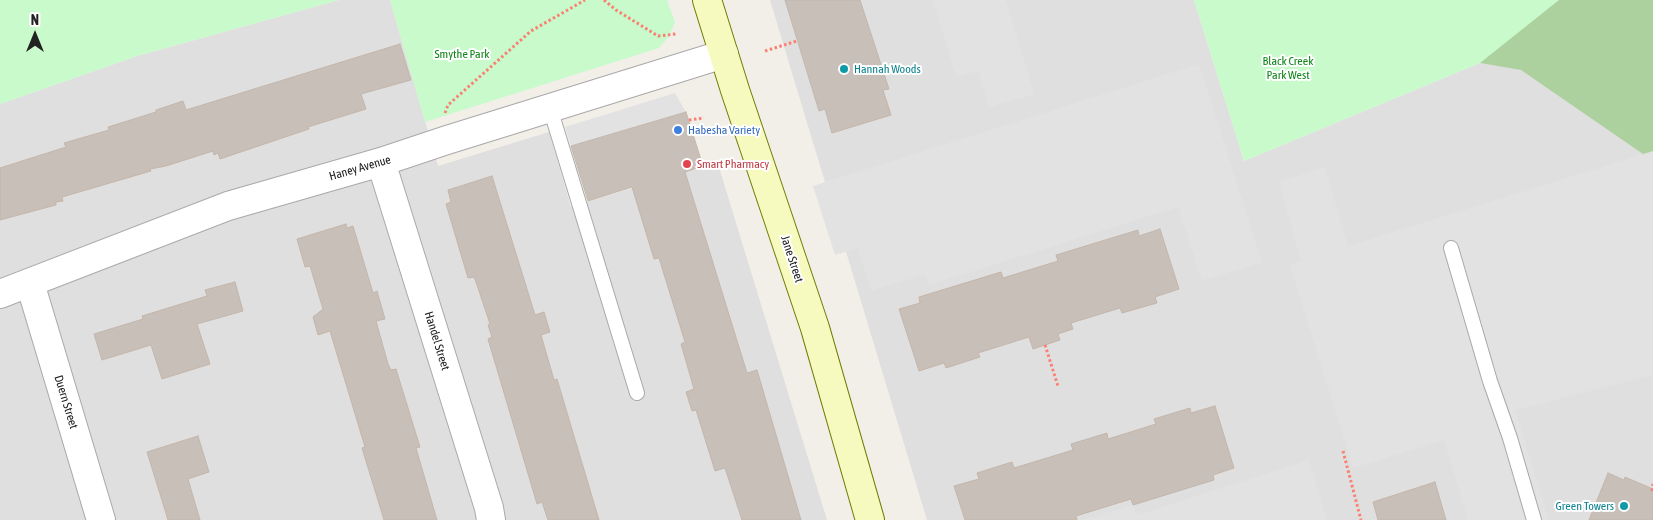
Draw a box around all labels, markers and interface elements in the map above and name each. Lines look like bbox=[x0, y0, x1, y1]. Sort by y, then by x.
north arrow bbox=[10, 10, 60, 60]
text: N bbox=[31, 12, 39, 28]
park label: Smythe Park bbox=[434, 47, 490, 61]
park label: Black Creek Park West bbox=[1263, 54, 1313, 82]
place label: Hannah Woods bbox=[854, 62, 921, 76]
marker: Hannah Woods bbox=[838, 63, 850, 75]
place label: Habesha Variety bbox=[688, 123, 760, 137]
marker: Habesha Variety bbox=[672, 124, 684, 136]
street label: Haney Avenue bbox=[327, 152, 393, 184]
place label: Smart Pharmacy bbox=[697, 157, 769, 171]
marker: Smart Pharmacy bbox=[681, 158, 693, 170]
street label: Jane Street bbox=[778, 234, 806, 284]
street label: Handel Street bbox=[421, 310, 453, 372]
street label: Duern Street bbox=[51, 373, 81, 431]
place label: Green Towers bbox=[1555, 499, 1614, 513]
marker: Green Towers bbox=[1618, 500, 1630, 512]

